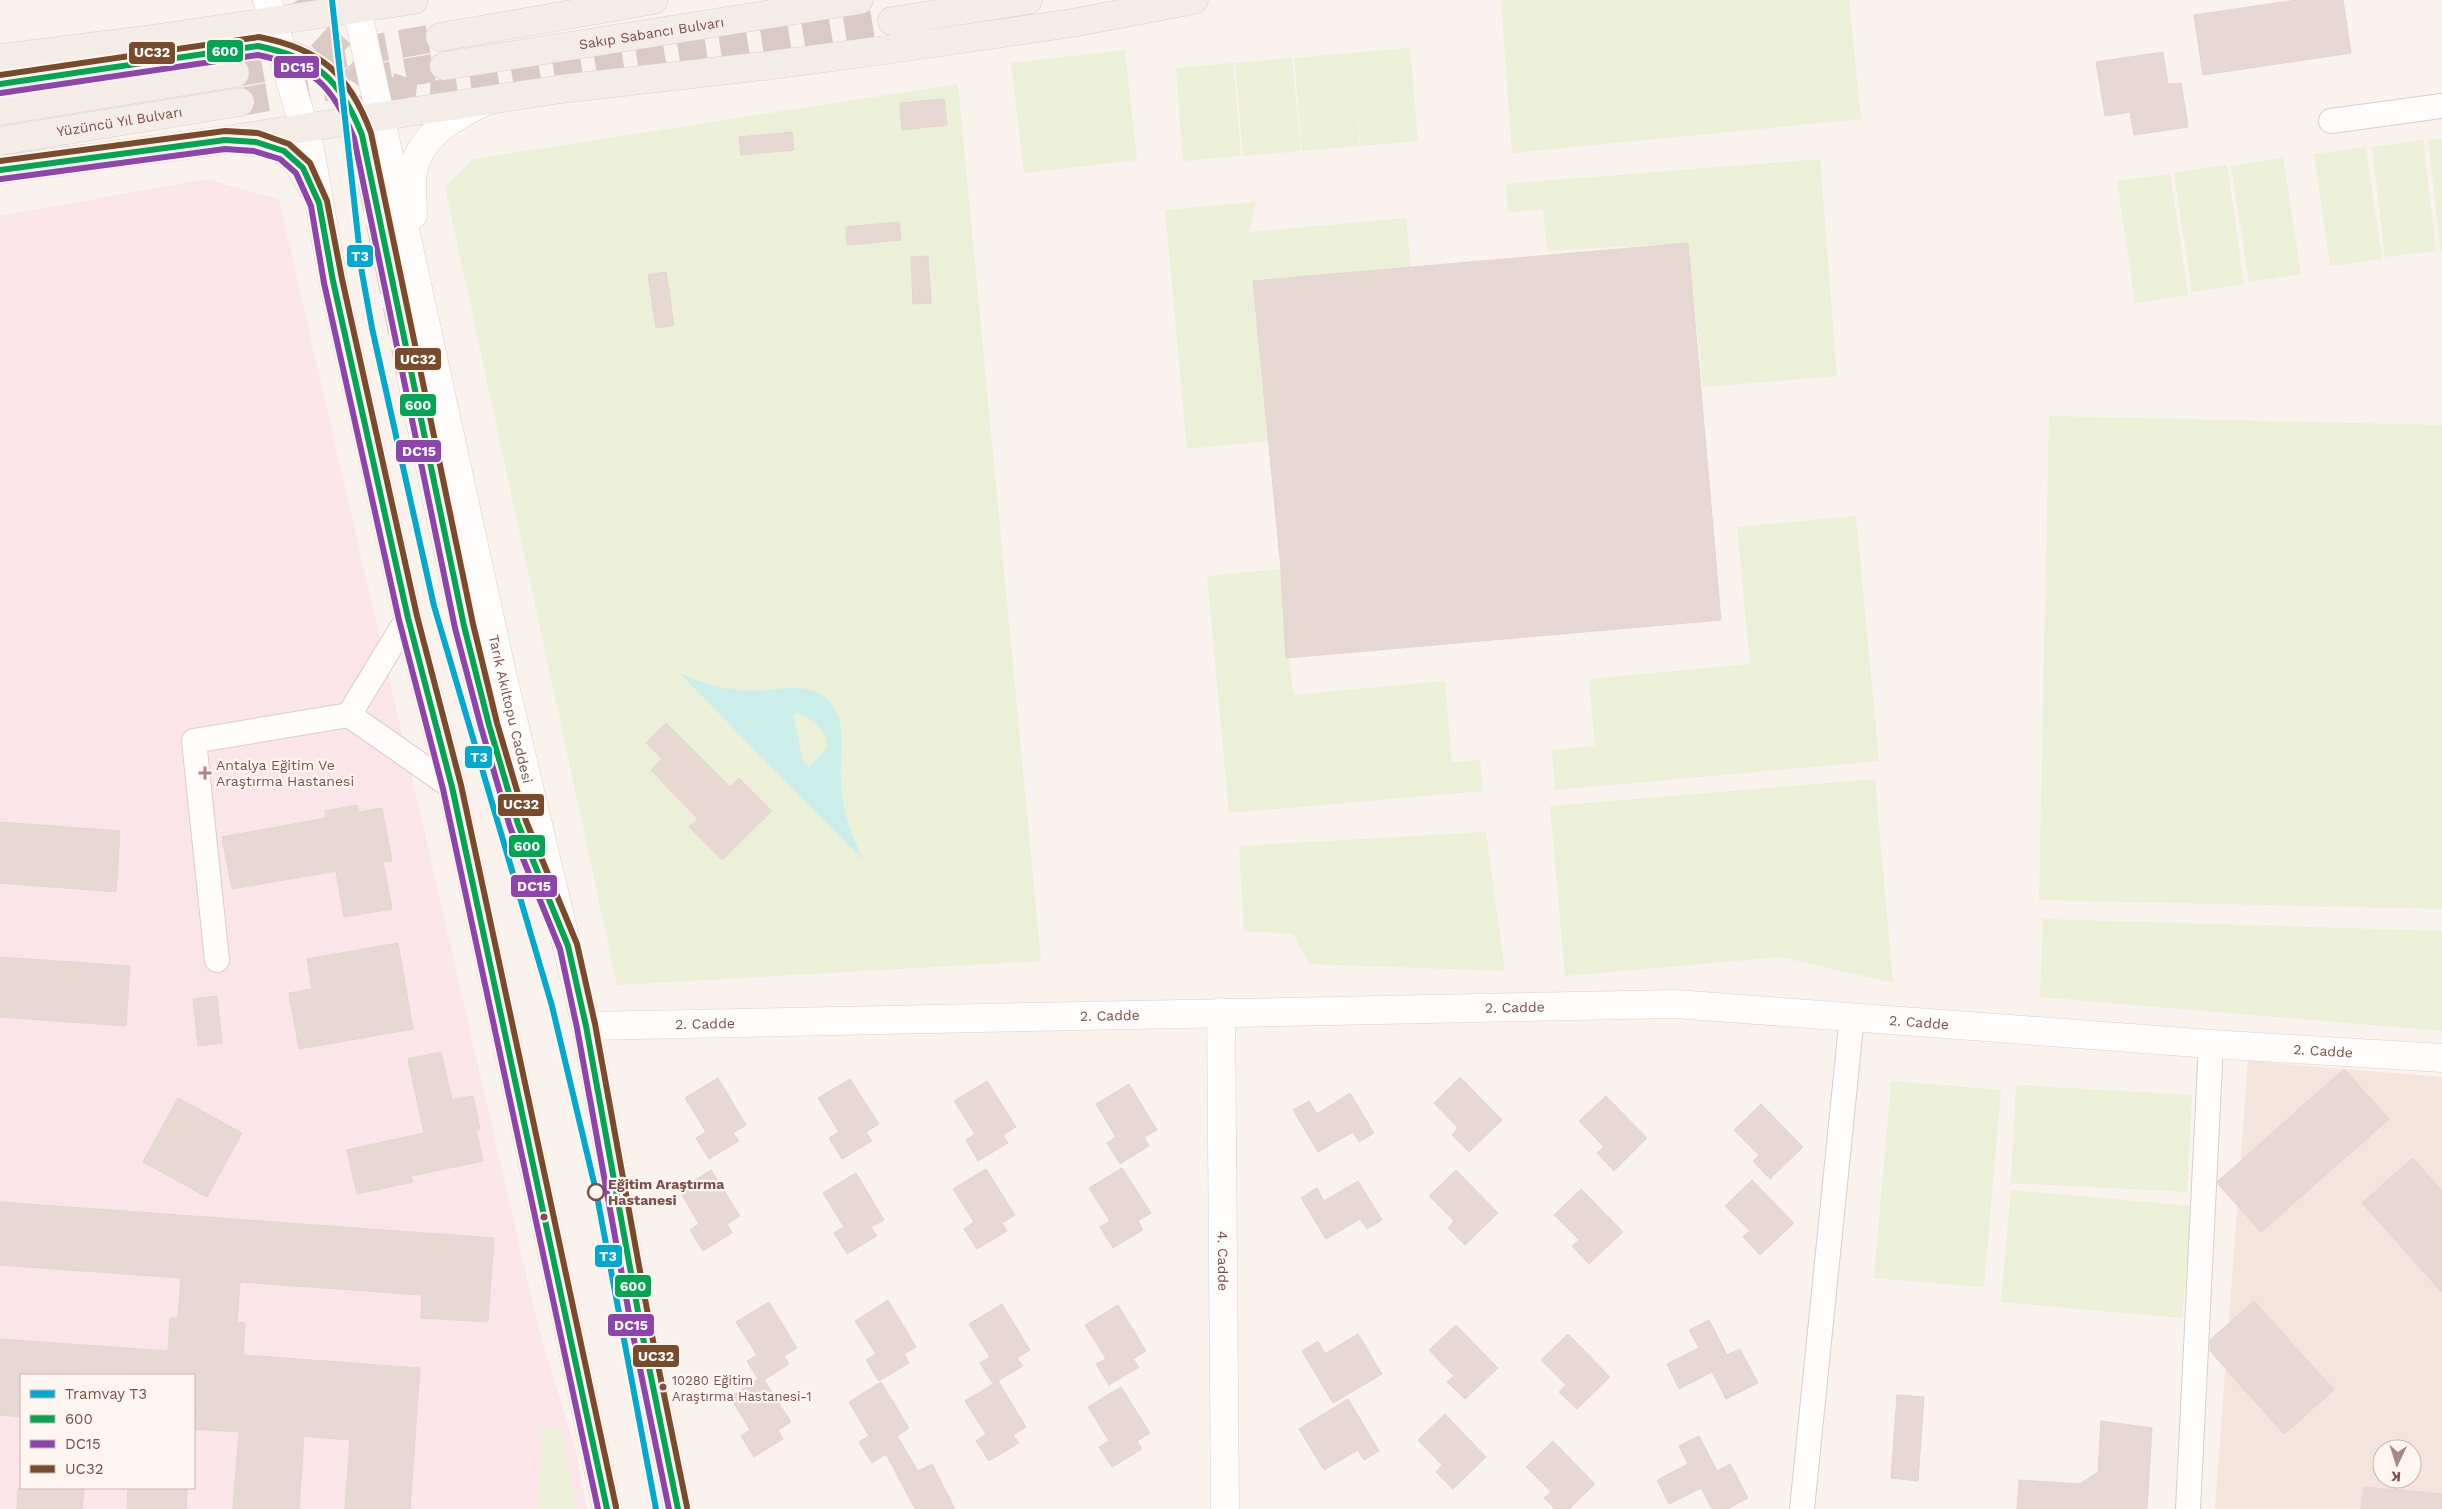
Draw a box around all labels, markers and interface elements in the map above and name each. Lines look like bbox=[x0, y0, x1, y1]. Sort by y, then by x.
street label: Sakıp Sabancı Bulvarı bbox=[578, 14, 725, 52]
line badge: 600 bbox=[206, 39, 244, 63]
line badge: UC32 bbox=[128, 41, 176, 65]
text: 600 bbox=[212, 43, 238, 59]
text: UC32 bbox=[134, 44, 170, 60]
line badge: DC15 bbox=[273, 55, 320, 79]
text: DC15 bbox=[280, 59, 314, 75]
street label: Yüzüncü Yıl Bulvarı bbox=[55, 103, 184, 140]
line badge: T3 bbox=[346, 244, 374, 268]
text: T3 bbox=[351, 248, 369, 264]
line badge: UC32 bbox=[394, 347, 442, 371]
text: UC32 bbox=[400, 351, 436, 367]
line badge: 600 bbox=[399, 393, 437, 417]
text: 600 bbox=[405, 397, 431, 413]
line badge: DC15 bbox=[395, 439, 442, 463]
text: DC15 bbox=[402, 443, 436, 459]
street label: Tarık Akıltopu Caddesi bbox=[486, 633, 536, 785]
line badge: T3 bbox=[464, 745, 493, 769]
text: T3 bbox=[470, 749, 488, 765]
place label: Antalya Eğitim Ve Araştırma Hastanesi bbox=[216, 757, 354, 789]
marker: Antalya Eğitim Ve Araştırma Hastanesi bbox=[198, 766, 212, 780]
line badge: UC32 bbox=[497, 793, 545, 817]
text: UC32 bbox=[503, 796, 539, 812]
line badge: 600 bbox=[508, 834, 546, 858]
text: 600 bbox=[514, 838, 540, 854]
line badge: DC15 bbox=[510, 874, 558, 898]
text: DC15 bbox=[517, 878, 551, 894]
street label: 2. Cadde bbox=[1485, 999, 1545, 1016]
street label: 2. Cadde bbox=[1080, 1007, 1140, 1024]
street label: 2. Cadde bbox=[1889, 1012, 1950, 1032]
street label: 2. Cadde bbox=[675, 1015, 735, 1032]
street label: 2. Cadde bbox=[2293, 1041, 2353, 1061]
place label: Eğitim Araştırma Hastanesi bbox=[608, 1176, 725, 1208]
marker: Eğitim Araştırma Hastanesi bbox=[587, 1183, 605, 1201]
unlabelled marker bbox=[539, 1212, 549, 1222]
street label: 4. Cadde bbox=[1215, 1231, 1231, 1291]
line badge: T3 bbox=[594, 1244, 623, 1268]
text: T3 bbox=[599, 1248, 617, 1264]
line badge: 600 bbox=[614, 1274, 652, 1298]
text: 600 bbox=[620, 1278, 646, 1294]
line badge: DC15 bbox=[607, 1313, 655, 1337]
text: DC15 bbox=[614, 1317, 648, 1333]
line badge: UC32 bbox=[632, 1344, 680, 1368]
text: UC32 bbox=[638, 1348, 674, 1364]
place label: 10280 Eğitim Araştırma Hastanesi-1 bbox=[672, 1373, 812, 1404]
legend bbox=[20, 1374, 195, 1489]
marker: 10280 Eğitim Araştırma Hastanesi-1 bbox=[658, 1382, 668, 1392]
text: Tramvay T3 bbox=[65, 1385, 147, 1403]
text: 600 bbox=[65, 1410, 93, 1428]
text: DC15 bbox=[65, 1435, 101, 1453]
north arrow bbox=[2372, 1439, 2422, 1489]
text: UC32 bbox=[65, 1460, 103, 1478]
text: K bbox=[2390, 1469, 2401, 1485]

